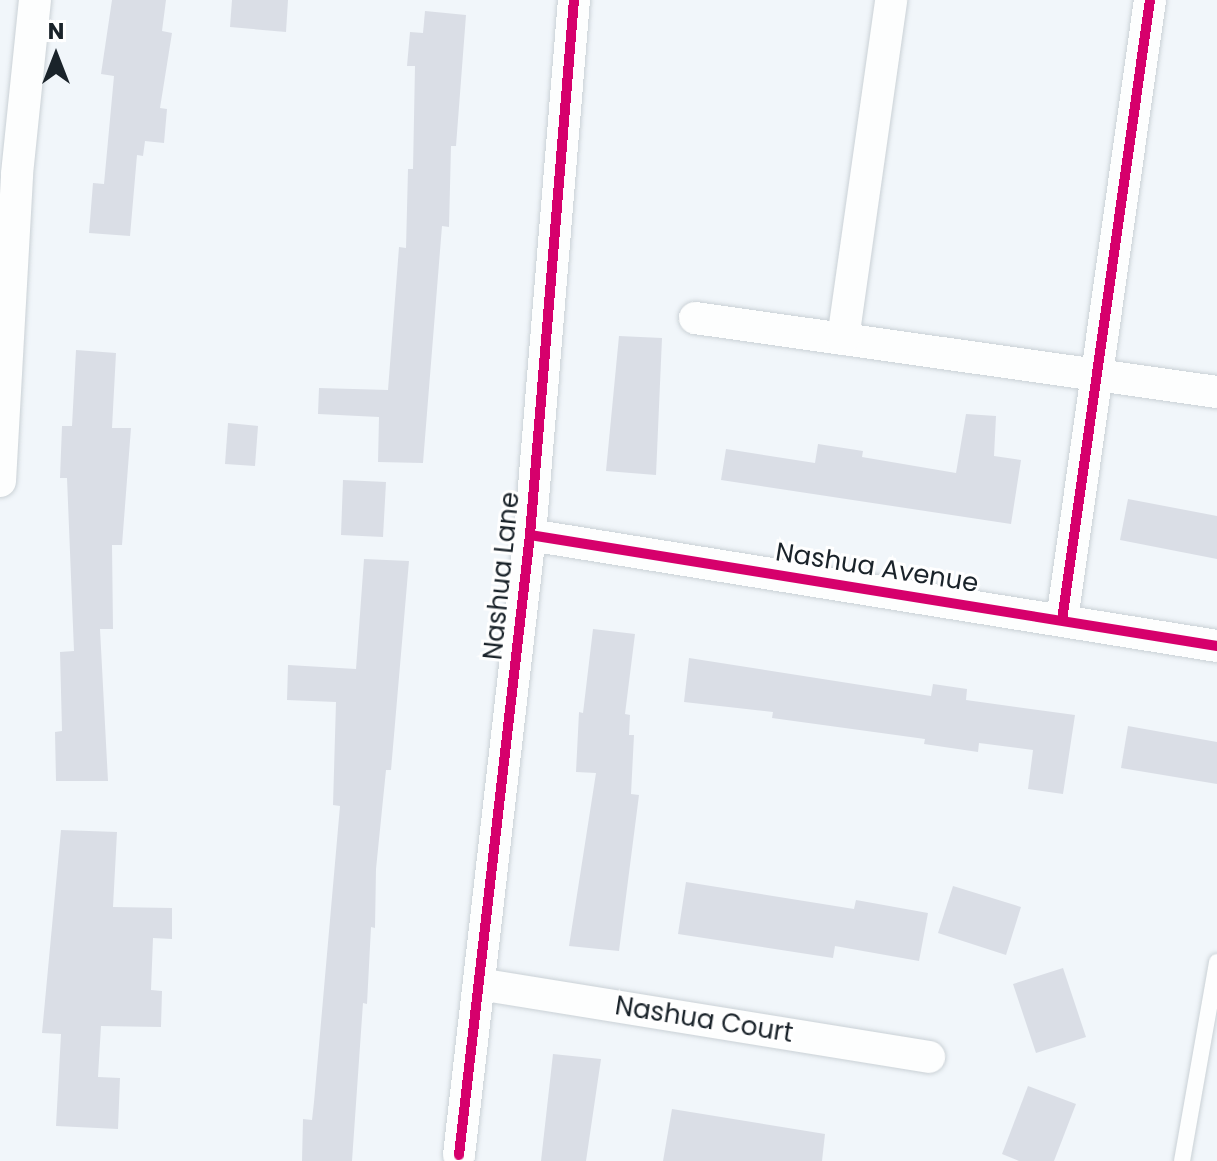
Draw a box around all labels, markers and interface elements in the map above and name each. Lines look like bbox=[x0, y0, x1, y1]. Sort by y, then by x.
north arrow bbox=[16, 16, 96, 96]
text: N bbox=[48, 16, 64, 47]
street label: Nashua Lane bbox=[478, 490, 526, 662]
street label: Nashua Avenue bbox=[773, 537, 981, 599]
street label: Nashua Court bbox=[613, 991, 795, 1049]

